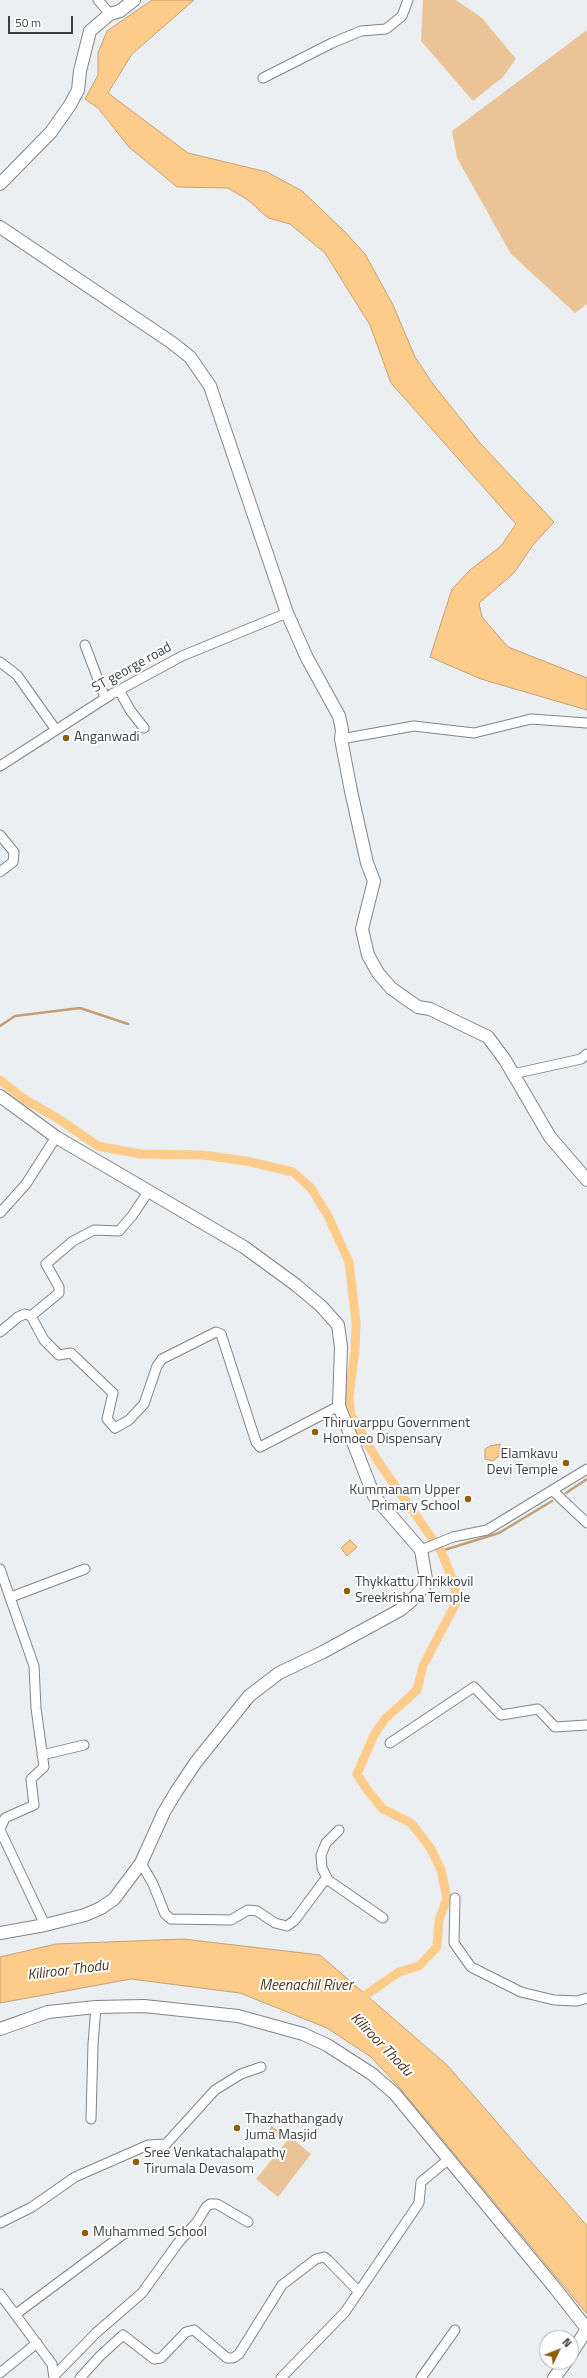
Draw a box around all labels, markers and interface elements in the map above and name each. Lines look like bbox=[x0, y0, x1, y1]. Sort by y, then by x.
scale bar bbox=[10, 8, 75, 34]
text: 50 m bbox=[15, 13, 41, 32]
street label: ST george road bbox=[89, 639, 175, 697]
place label: Anganwadi bbox=[74, 730, 140, 746]
marker: Anganwadi bbox=[61, 733, 71, 743]
place label: Thiruvarppu Government Homoeo Dispensary bbox=[323, 1416, 470, 1448]
marker: Thiruvarppu Government Homoeo Dispensary bbox=[310, 1427, 320, 1437]
place label: Elamkavu Devi Temple bbox=[487, 1447, 558, 1480]
marker: Elamkavu Devi Temple bbox=[561, 1458, 571, 1468]
place label: Kummanam Upper Primary School bbox=[349, 1483, 460, 1516]
marker: Kummanam Upper Primary School bbox=[463, 1494, 473, 1504]
place label: Thykkattu Thrikkovil Sreekrishna Temple bbox=[355, 1575, 474, 1608]
marker: Thykkattu Thrikkovil Sreekrishna Temple bbox=[342, 1586, 352, 1596]
water label: Kiliroor Thodu bbox=[26, 1957, 110, 1985]
water label: Meenachil River bbox=[259, 1977, 353, 1995]
water label: Kiliroor Thodu bbox=[346, 2009, 416, 2081]
place label: Thazhathangady Juma Masjid bbox=[245, 2112, 343, 2144]
marker: Thazhathangady Juma Masjid bbox=[232, 2123, 242, 2133]
place label: Sree Venkatachalapathy Tirumala Devasom bbox=[144, 2146, 286, 2178]
marker: Sree Venkatachalapathy Tirumala Devasom bbox=[131, 2157, 141, 2167]
place label: Muhammed School bbox=[93, 2225, 207, 2241]
marker: Muhammed School bbox=[80, 2228, 90, 2238]
north arrow bbox=[539, 2330, 579, 2370]
text: N bbox=[559, 2334, 575, 2351]

